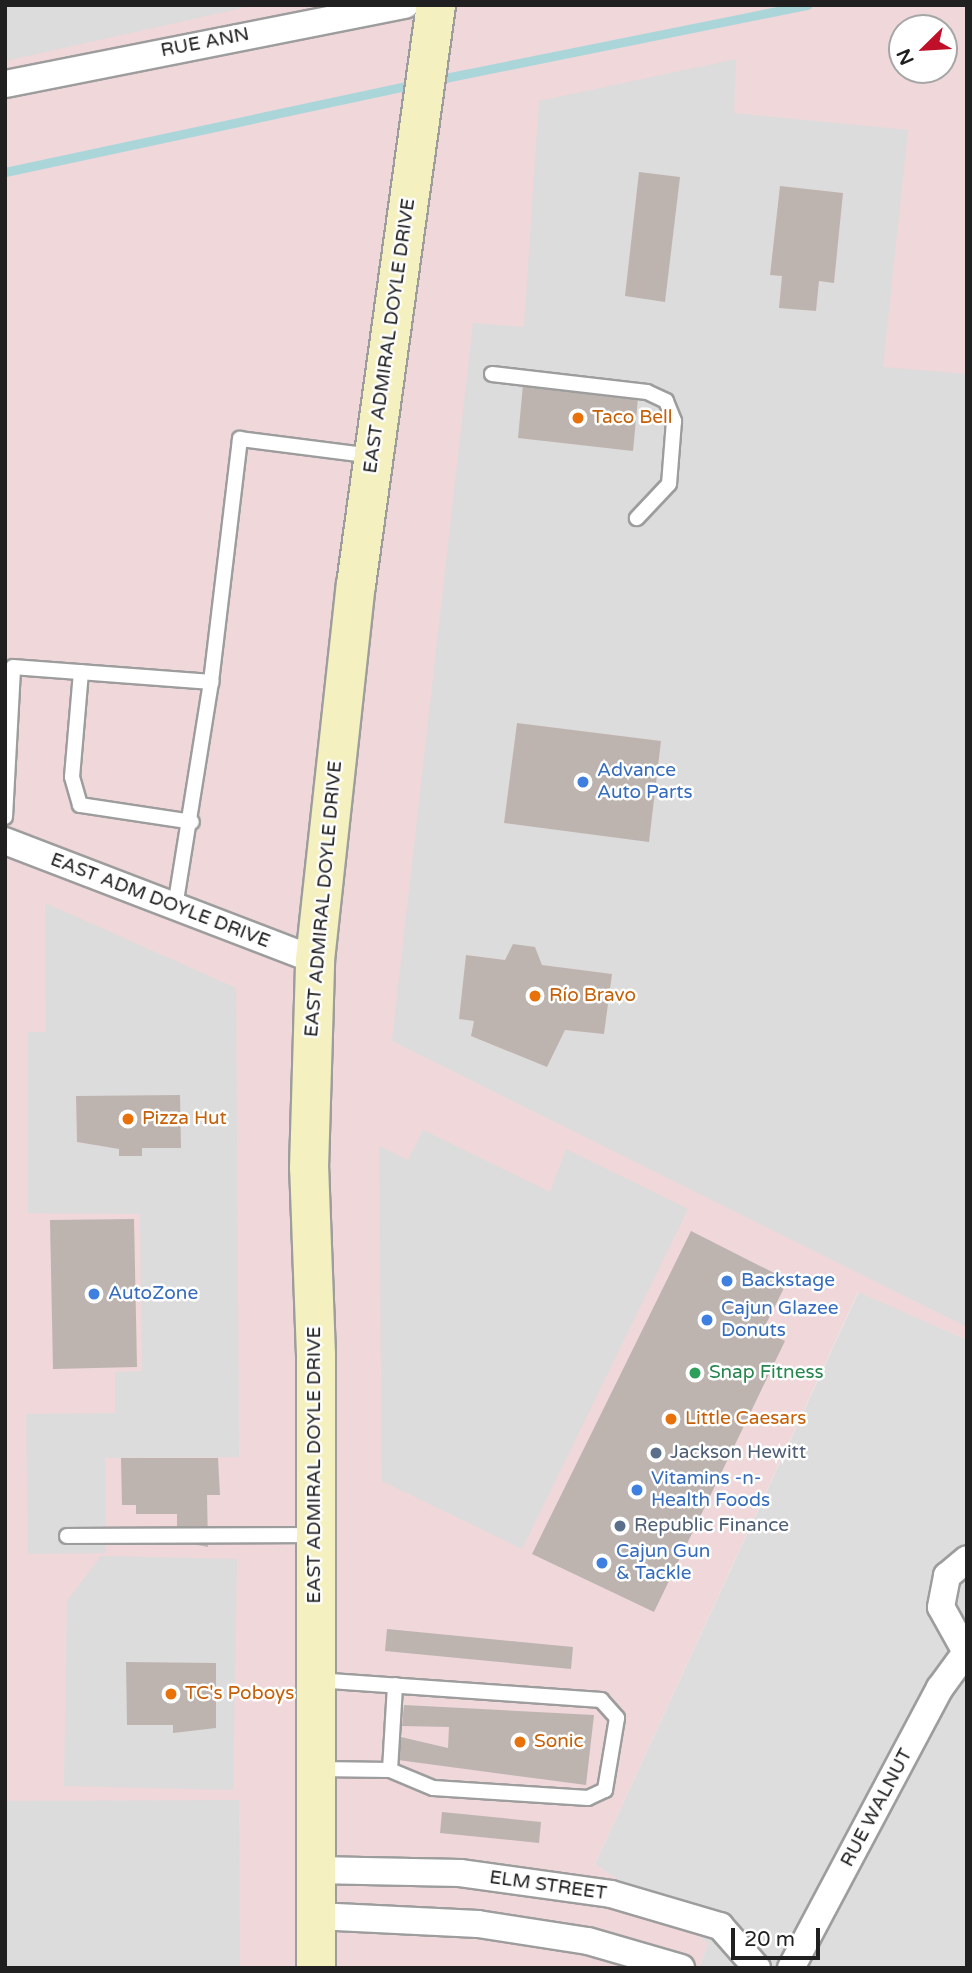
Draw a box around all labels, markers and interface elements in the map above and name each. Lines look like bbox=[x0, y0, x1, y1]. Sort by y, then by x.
north arrow bbox=[888, 14, 958, 84]
street label: RUE ANN bbox=[159, 23, 251, 63]
text: N bbox=[892, 45, 919, 68]
street label: EAST ADMIRAL DOYLE DRIVE bbox=[359, 197, 421, 475]
place label: Taco Bell bbox=[592, 407, 673, 429]
marker: Taco Bell bbox=[570, 410, 586, 426]
street label: EAST ADMIRAL DOYLE DRIVE bbox=[301, 760, 347, 1038]
place label: Advance Auto Parts bbox=[597, 760, 693, 804]
marker: Advance Auto Parts bbox=[575, 774, 591, 790]
street label: EAST ADM DOYLE DRIVE bbox=[47, 849, 273, 953]
place label: Río Bravo bbox=[549, 985, 636, 1007]
marker: Río Bravo bbox=[527, 988, 543, 1004]
place label: Pizza Hut bbox=[142, 1108, 227, 1130]
marker: Pizza Hut bbox=[120, 1111, 136, 1127]
place label: Backstage bbox=[741, 1270, 835, 1292]
marker: Backstage bbox=[719, 1273, 735, 1289]
place label: AutoZone bbox=[108, 1283, 198, 1305]
marker: AutoZone bbox=[86, 1286, 102, 1302]
place label: Cajun Glazee Donuts bbox=[721, 1298, 839, 1342]
marker: Cajun Glazee Donuts bbox=[699, 1312, 715, 1328]
street label: EAST ADMIRAL DOYLE DRIVE bbox=[304, 1326, 326, 1604]
place label: Snap Fitness bbox=[709, 1362, 824, 1384]
marker: Snap Fitness bbox=[687, 1365, 703, 1381]
place label: Little Caesars bbox=[685, 1408, 806, 1430]
marker: Little Caesars bbox=[663, 1411, 679, 1427]
place label: Jackson Hewitt bbox=[670, 1442, 806, 1464]
marker: Jackson Hewitt bbox=[648, 1445, 664, 1461]
place label: Vitamins -n- Health Foods bbox=[651, 1468, 770, 1512]
marker: Vitamins -n- Health Foods bbox=[629, 1482, 645, 1498]
place label: Republic Finance bbox=[634, 1515, 789, 1537]
marker: Republic Finance bbox=[612, 1518, 628, 1534]
place label: Cajun Gun & Tackle bbox=[616, 1541, 710, 1585]
marker: Cajun Gun & Tackle bbox=[594, 1555, 610, 1571]
place label: TC's Poboys bbox=[185, 1683, 294, 1705]
marker: TC's Poboys bbox=[163, 1686, 179, 1702]
place label: Sonic bbox=[534, 1731, 584, 1753]
marker: Sonic bbox=[512, 1734, 528, 1750]
street label: RUE WALNUT bbox=[836, 1745, 918, 1871]
street label: ELM STREET bbox=[488, 1866, 608, 1906]
scale bar bbox=[734, 1913, 823, 1957]
text: 20 m bbox=[744, 1927, 795, 1952]

